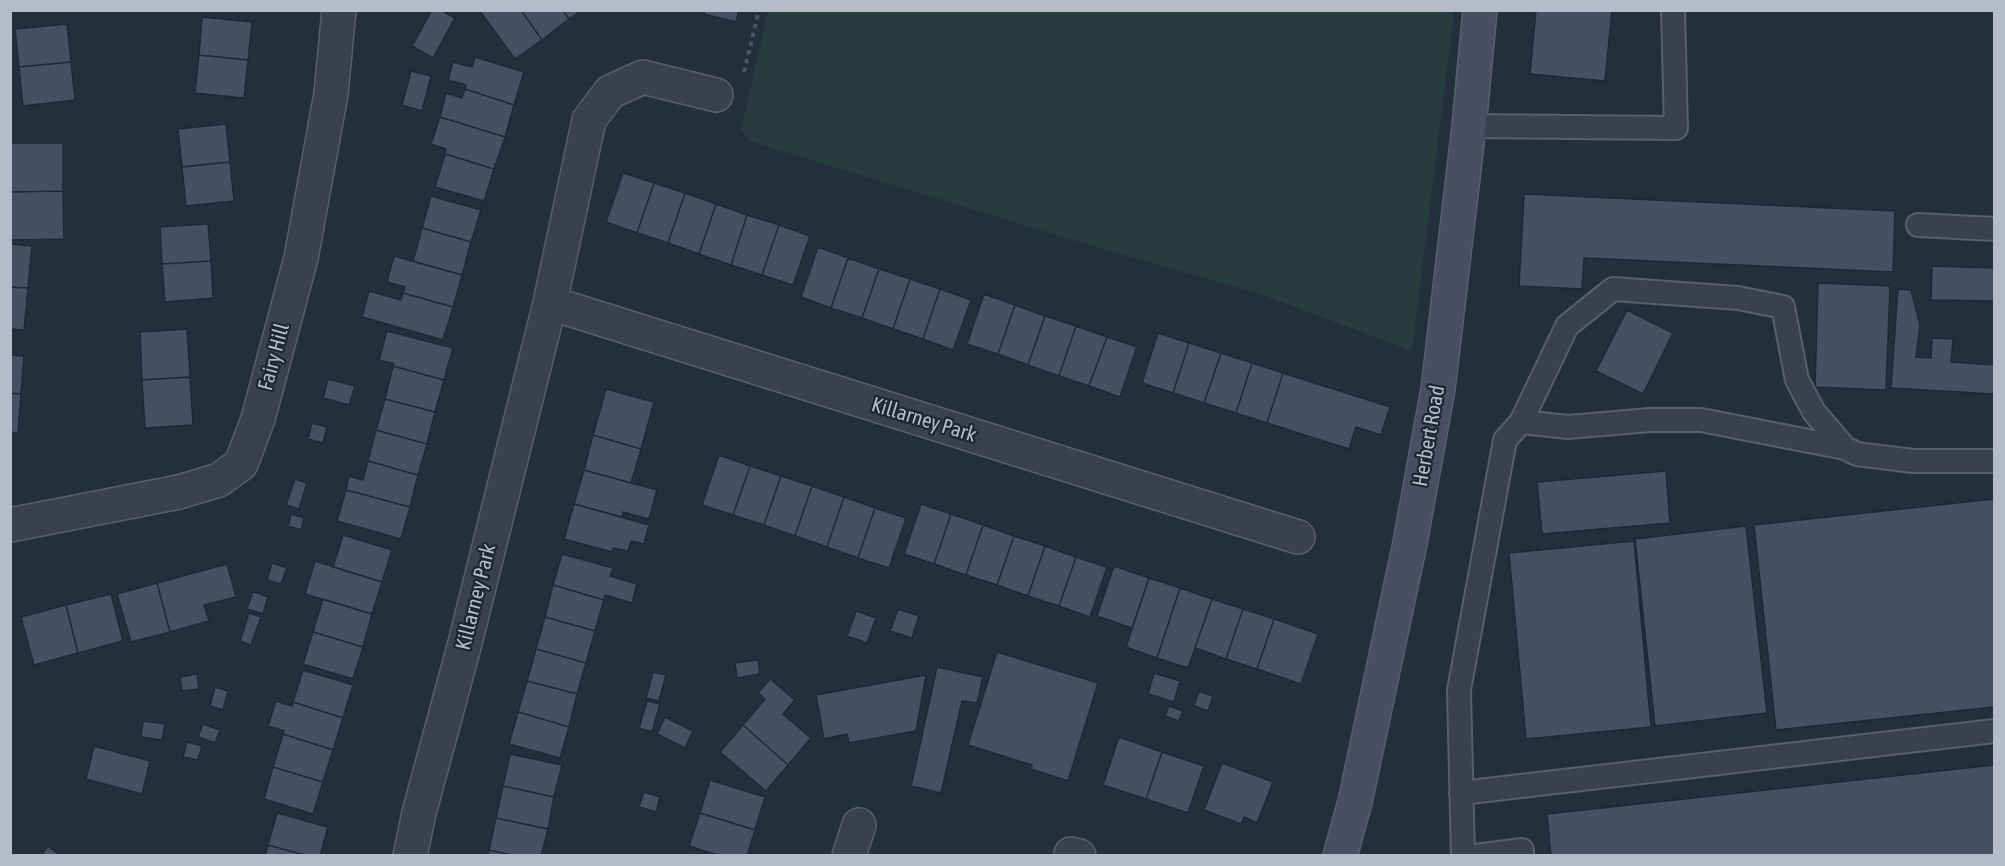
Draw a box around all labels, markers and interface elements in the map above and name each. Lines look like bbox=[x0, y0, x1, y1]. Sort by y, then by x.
street label: Fairy Hill bbox=[253, 321, 295, 393]
street label: Herbert Road bbox=[1408, 383, 1450, 489]
street label: Killarney Park bbox=[869, 392, 979, 448]
street label: Killarney Park bbox=[451, 541, 501, 653]

